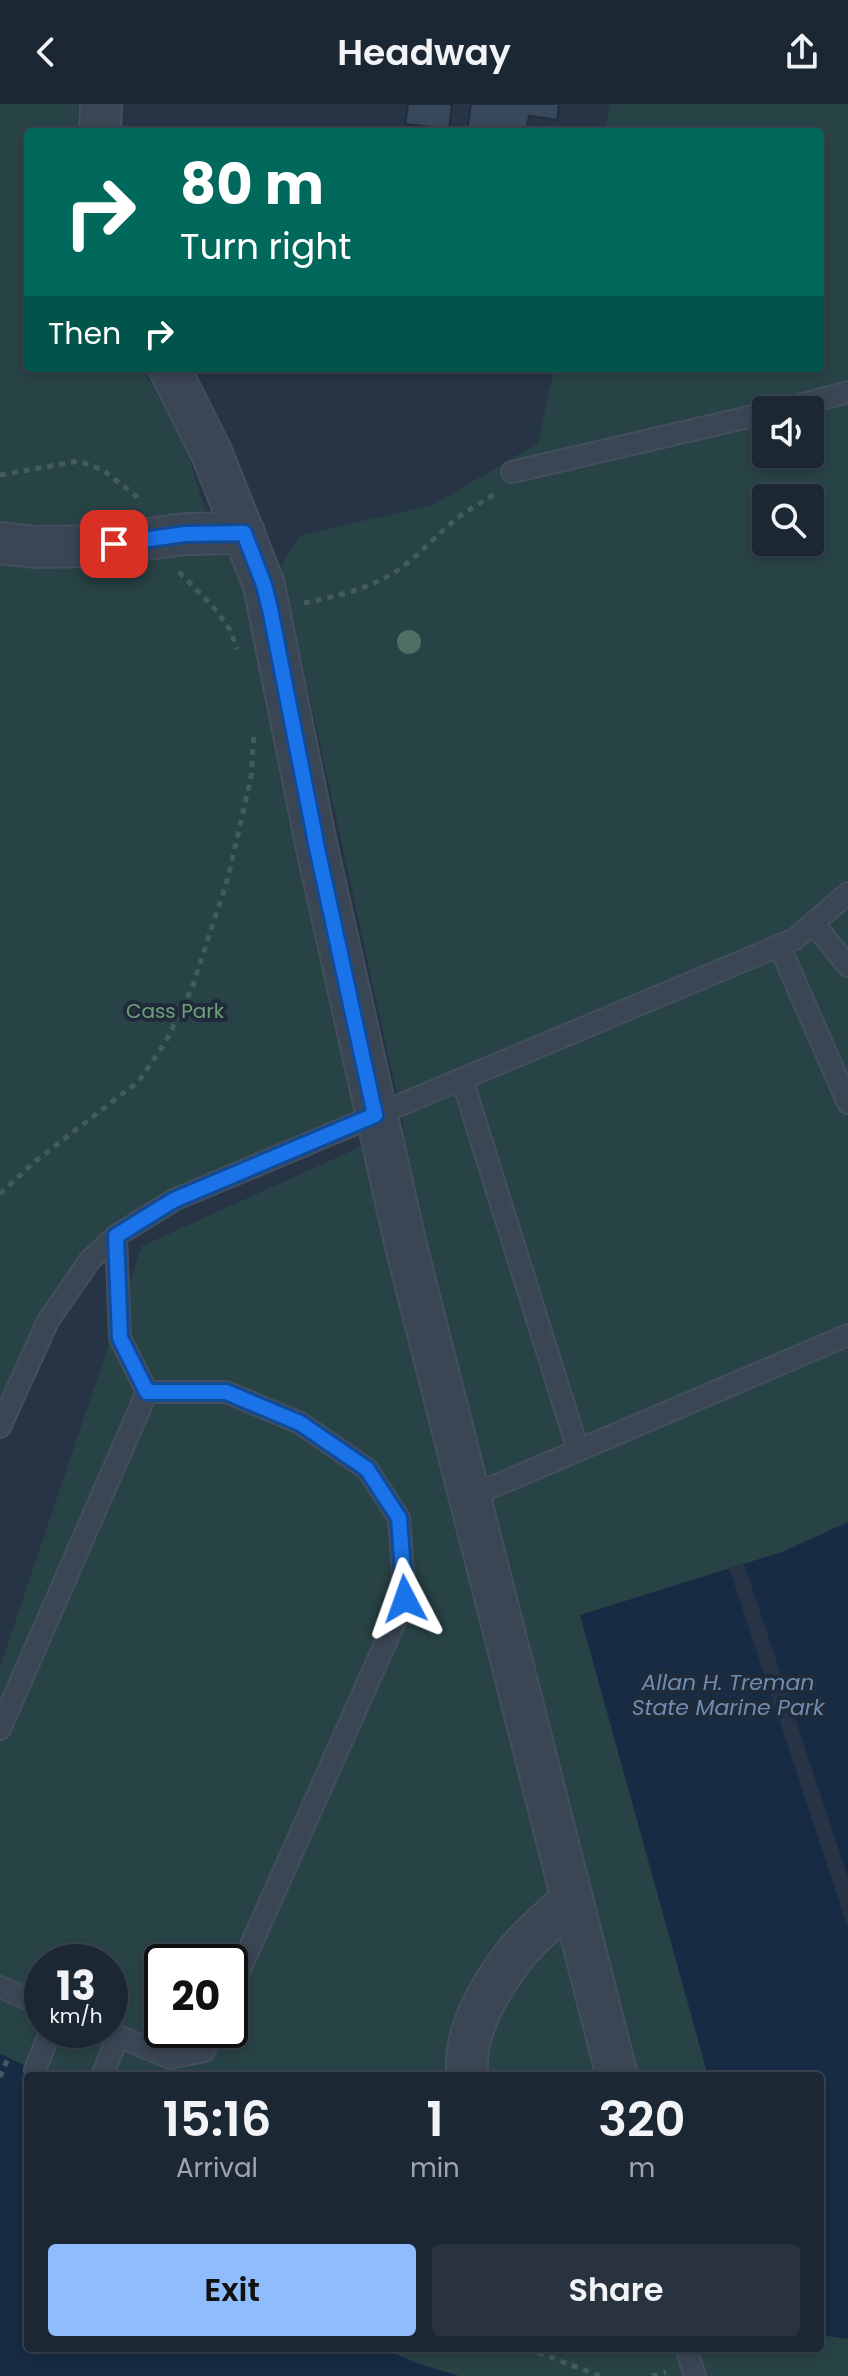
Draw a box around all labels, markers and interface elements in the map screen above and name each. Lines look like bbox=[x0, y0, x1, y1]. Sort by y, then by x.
text: Headway bbox=[337, 27, 511, 78]
icon: back bbox=[24, 30, 68, 74]
icon: share bbox=[780, 30, 824, 74]
text: 80 m bbox=[180, 145, 324, 224]
icon: right bbox=[48, 160, 152, 264]
text: Turn right bbox=[180, 221, 351, 272]
text: Then bbox=[48, 312, 121, 355]
icon: right bbox=[137, 312, 181, 356]
map controls bbox=[752, 396, 824, 556]
button: sound bbox=[752, 396, 824, 468]
button: search bbox=[752, 484, 824, 556]
pin bbox=[80, 510, 148, 578]
icon: arrive bbox=[92, 522, 136, 566]
park label: Cass Park bbox=[126, 997, 225, 1025]
position arrow bbox=[363, 1557, 447, 1641]
water label: Allan H. Treman State Marine Park bbox=[632, 1667, 826, 1723]
speed limit sign: 20 bbox=[144, 1944, 248, 2048]
text: 13 bbox=[56, 1958, 96, 2014]
text: km/h bbox=[49, 2002, 103, 2030]
text: 15:16 bbox=[162, 2086, 271, 2153]
text: 1 bbox=[426, 2086, 444, 2153]
text: 320 bbox=[598, 2086, 686, 2153]
text: Arrival bbox=[176, 2150, 258, 2186]
text: min bbox=[410, 2150, 460, 2186]
text: m bbox=[628, 2150, 655, 2186]
button: Exit bbox=[48, 2244, 416, 2336]
button: Share bbox=[432, 2244, 800, 2336]

